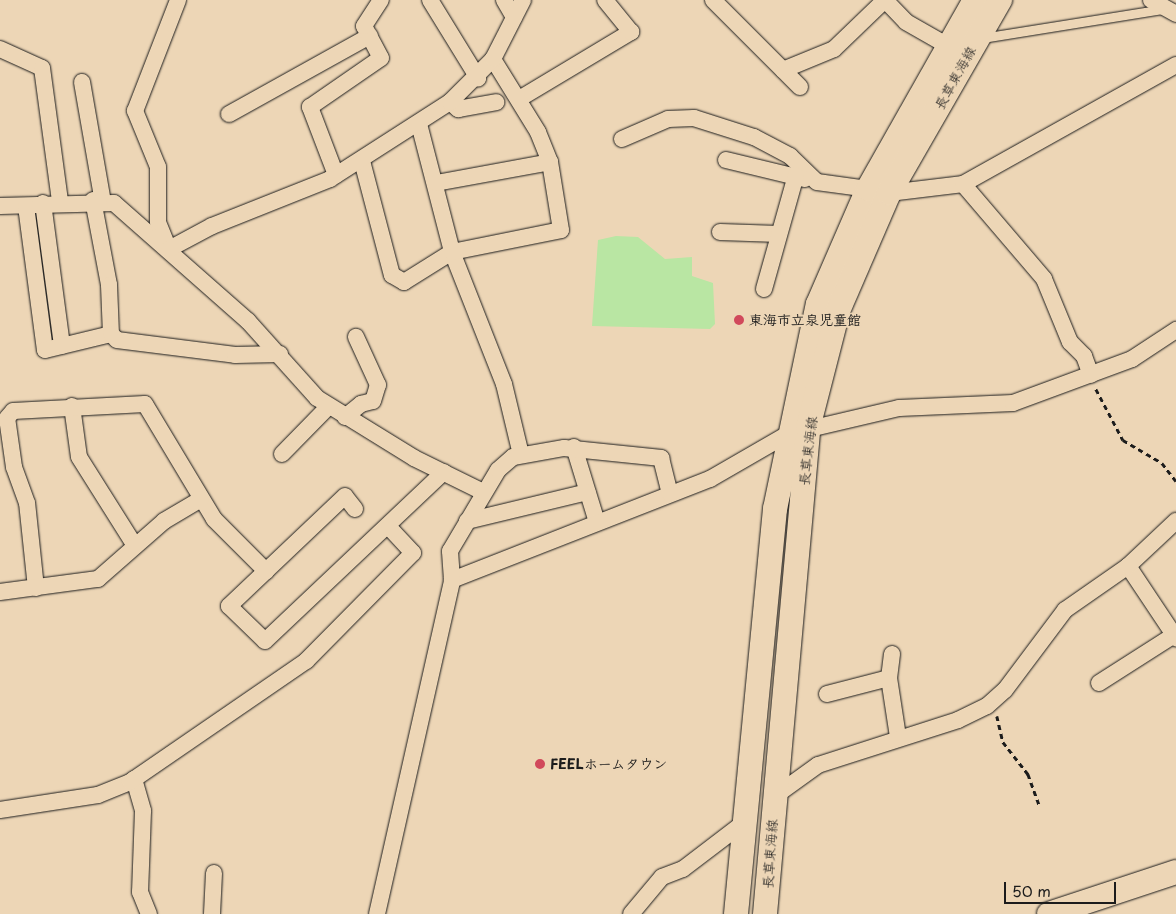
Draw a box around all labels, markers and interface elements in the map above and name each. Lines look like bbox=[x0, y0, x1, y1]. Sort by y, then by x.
street label: 長草東海線 bbox=[931, 43, 979, 113]
place label: 東海市立泉児童館 bbox=[749, 312, 861, 328]
marker: 東海市立泉児童館 bbox=[733, 314, 745, 326]
street label: 長草東海線 bbox=[795, 415, 821, 487]
place label: FEELホームタウン bbox=[550, 756, 668, 772]
marker: FEELホームタウン bbox=[534, 758, 546, 770]
street label: 長草東海線 bbox=[759, 818, 781, 890]
scale bar bbox=[1006, 872, 1118, 904]
text: 50 m bbox=[1012, 879, 1051, 902]

